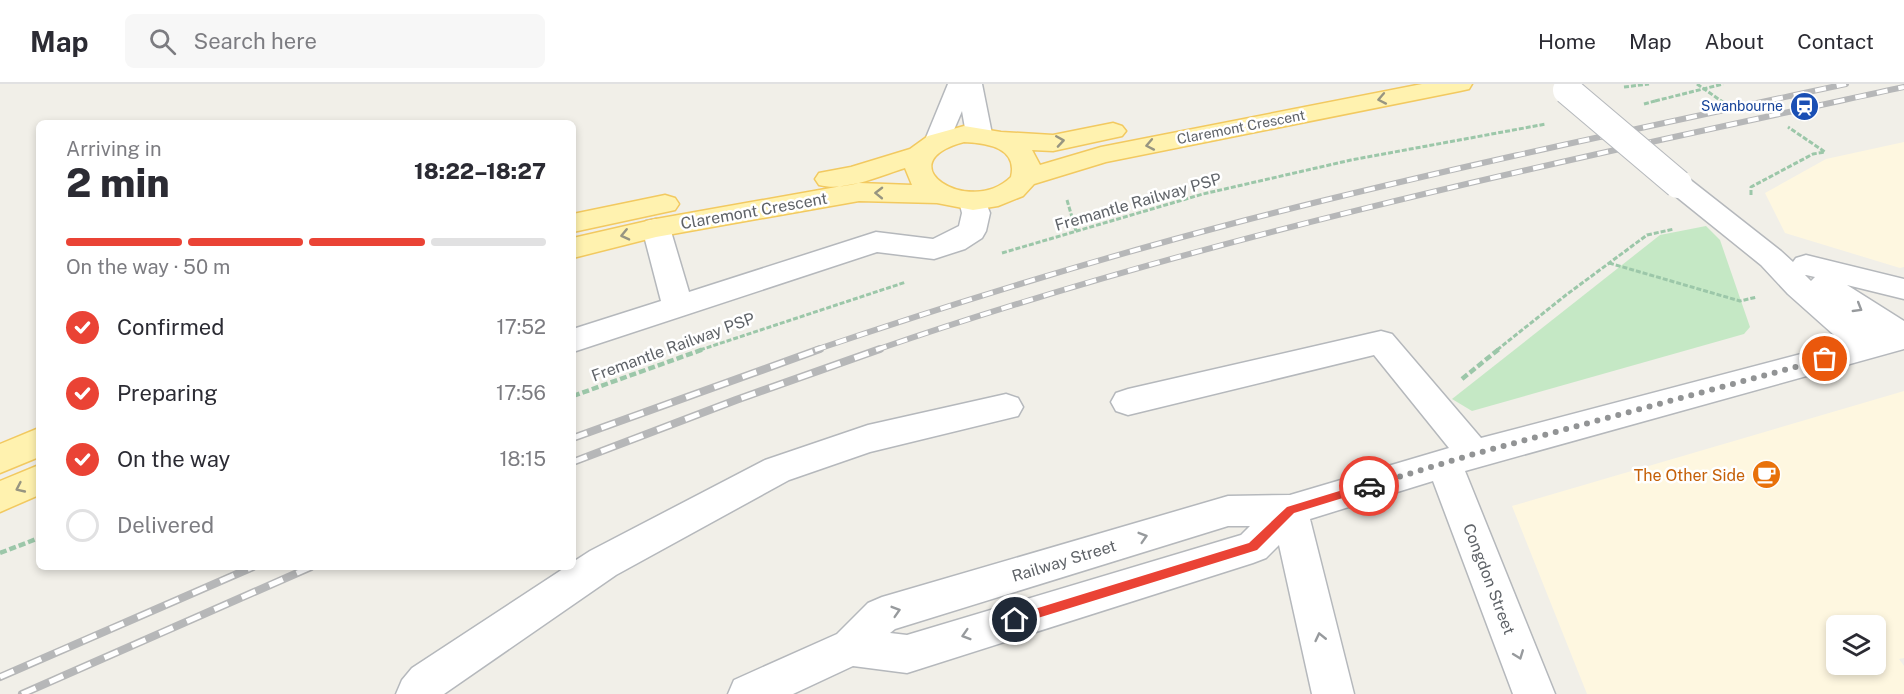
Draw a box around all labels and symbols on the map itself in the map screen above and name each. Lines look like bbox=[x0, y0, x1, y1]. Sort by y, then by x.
station icon: Swanbourne bbox=[1788, 90, 1820, 122]
one-way arrow bbox=[1377, 92, 1387, 105]
place label: Swanbourne bbox=[1701, 98, 1783, 114]
street label: Claremont Crescent bbox=[1176, 107, 1306, 147]
one-way arrow bbox=[1055, 135, 1065, 148]
one-way arrow bbox=[1145, 138, 1155, 151]
street label: Fremantle Railway PSP bbox=[1053, 169, 1223, 235]
one-way arrow bbox=[875, 187, 884, 199]
street label: Claremont Crescent bbox=[679, 189, 829, 233]
one-way arrow bbox=[620, 228, 630, 241]
one-way arrow bbox=[1852, 300, 1862, 312]
street label: Fremantle Railway PSP bbox=[589, 309, 757, 385]
pin bbox=[1799, 333, 1850, 384]
courier bbox=[1339, 456, 1399, 516]
cafe icon: The Other Side bbox=[1750, 459, 1782, 491]
place label: The Other Side bbox=[1634, 466, 1745, 485]
one-way arrow bbox=[15, 480, 26, 492]
street label: Congdon Street bbox=[1459, 521, 1519, 637]
one-way arrow bbox=[1137, 532, 1148, 544]
street label: Railway Street bbox=[1010, 536, 1118, 586]
pin bbox=[989, 594, 1040, 645]
one-way arrow bbox=[890, 606, 901, 618]
one-way arrow bbox=[961, 628, 972, 641]
one-way arrow bbox=[1315, 632, 1328, 642]
one-way arrow bbox=[1512, 648, 1524, 659]

